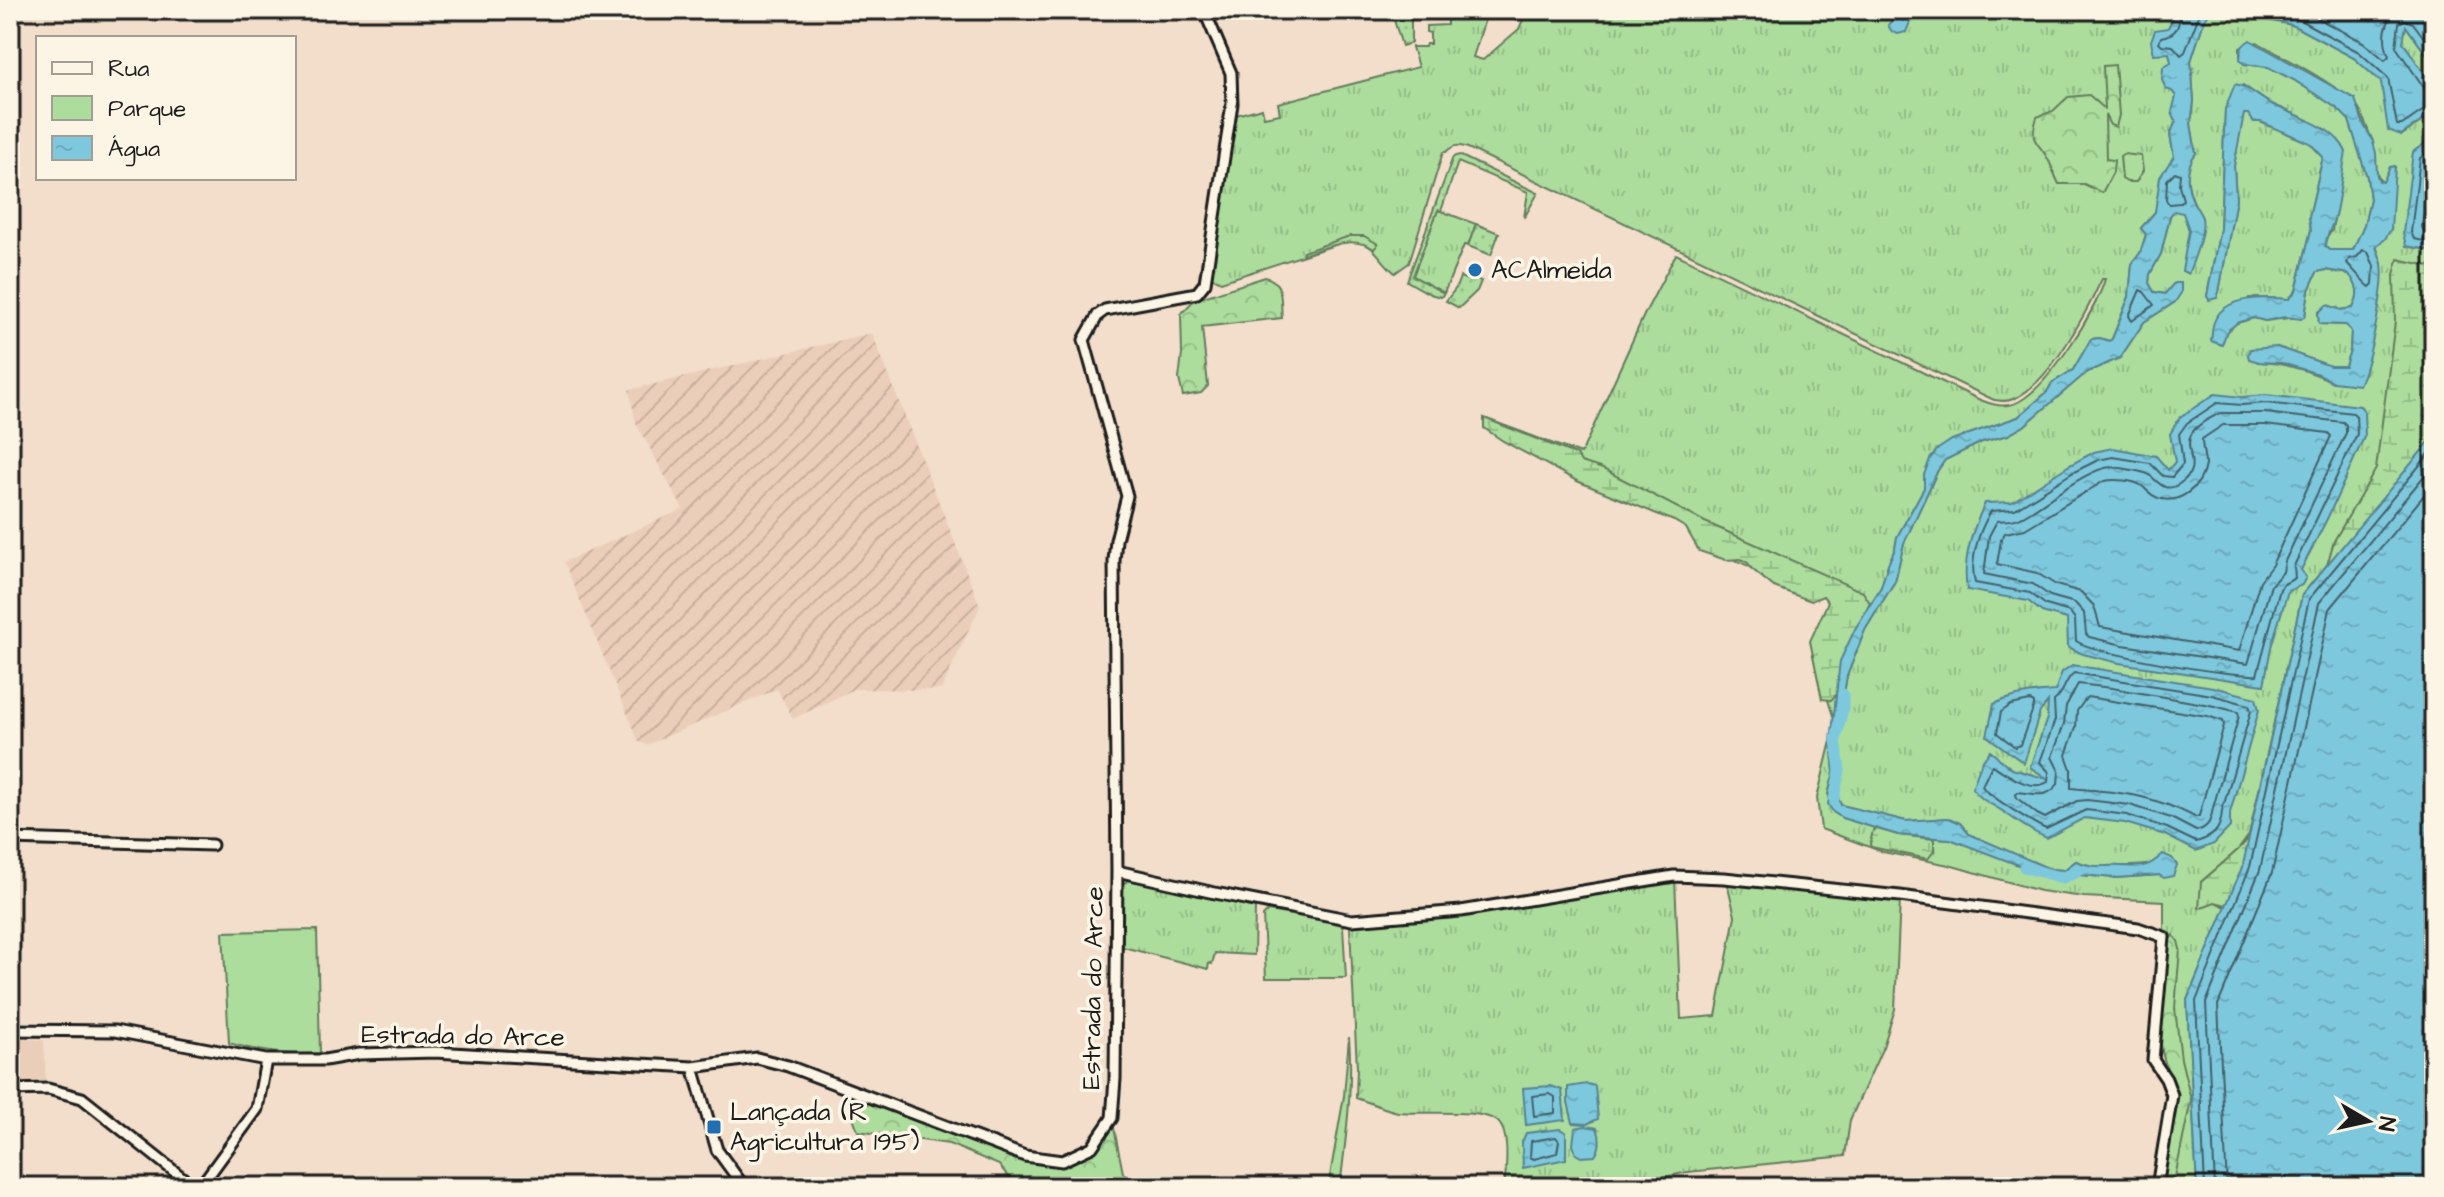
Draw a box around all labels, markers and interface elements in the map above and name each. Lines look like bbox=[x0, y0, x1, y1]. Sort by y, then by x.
legend bbox=[36, 36, 296, 180]
text: Rua bbox=[108, 52, 150, 86]
text: Parque bbox=[108, 92, 186, 126]
text: Água bbox=[108, 132, 160, 167]
place label: ACAlmeida bbox=[1491, 252, 1612, 288]
marker: ACAlmeida bbox=[1466, 261, 1484, 279]
street label: Estrada do Arce bbox=[1073, 886, 1113, 1090]
street label: Estrada do Arce bbox=[361, 1016, 565, 1056]
north arrow bbox=[2328, 1081, 2408, 1161]
place label: Lançada (R Agricultura 195) bbox=[730, 1094, 919, 1162]
text: N bbox=[2370, 1115, 2403, 1133]
marker: Lançada (R Agricultura 195) bbox=[705, 1118, 723, 1136]

